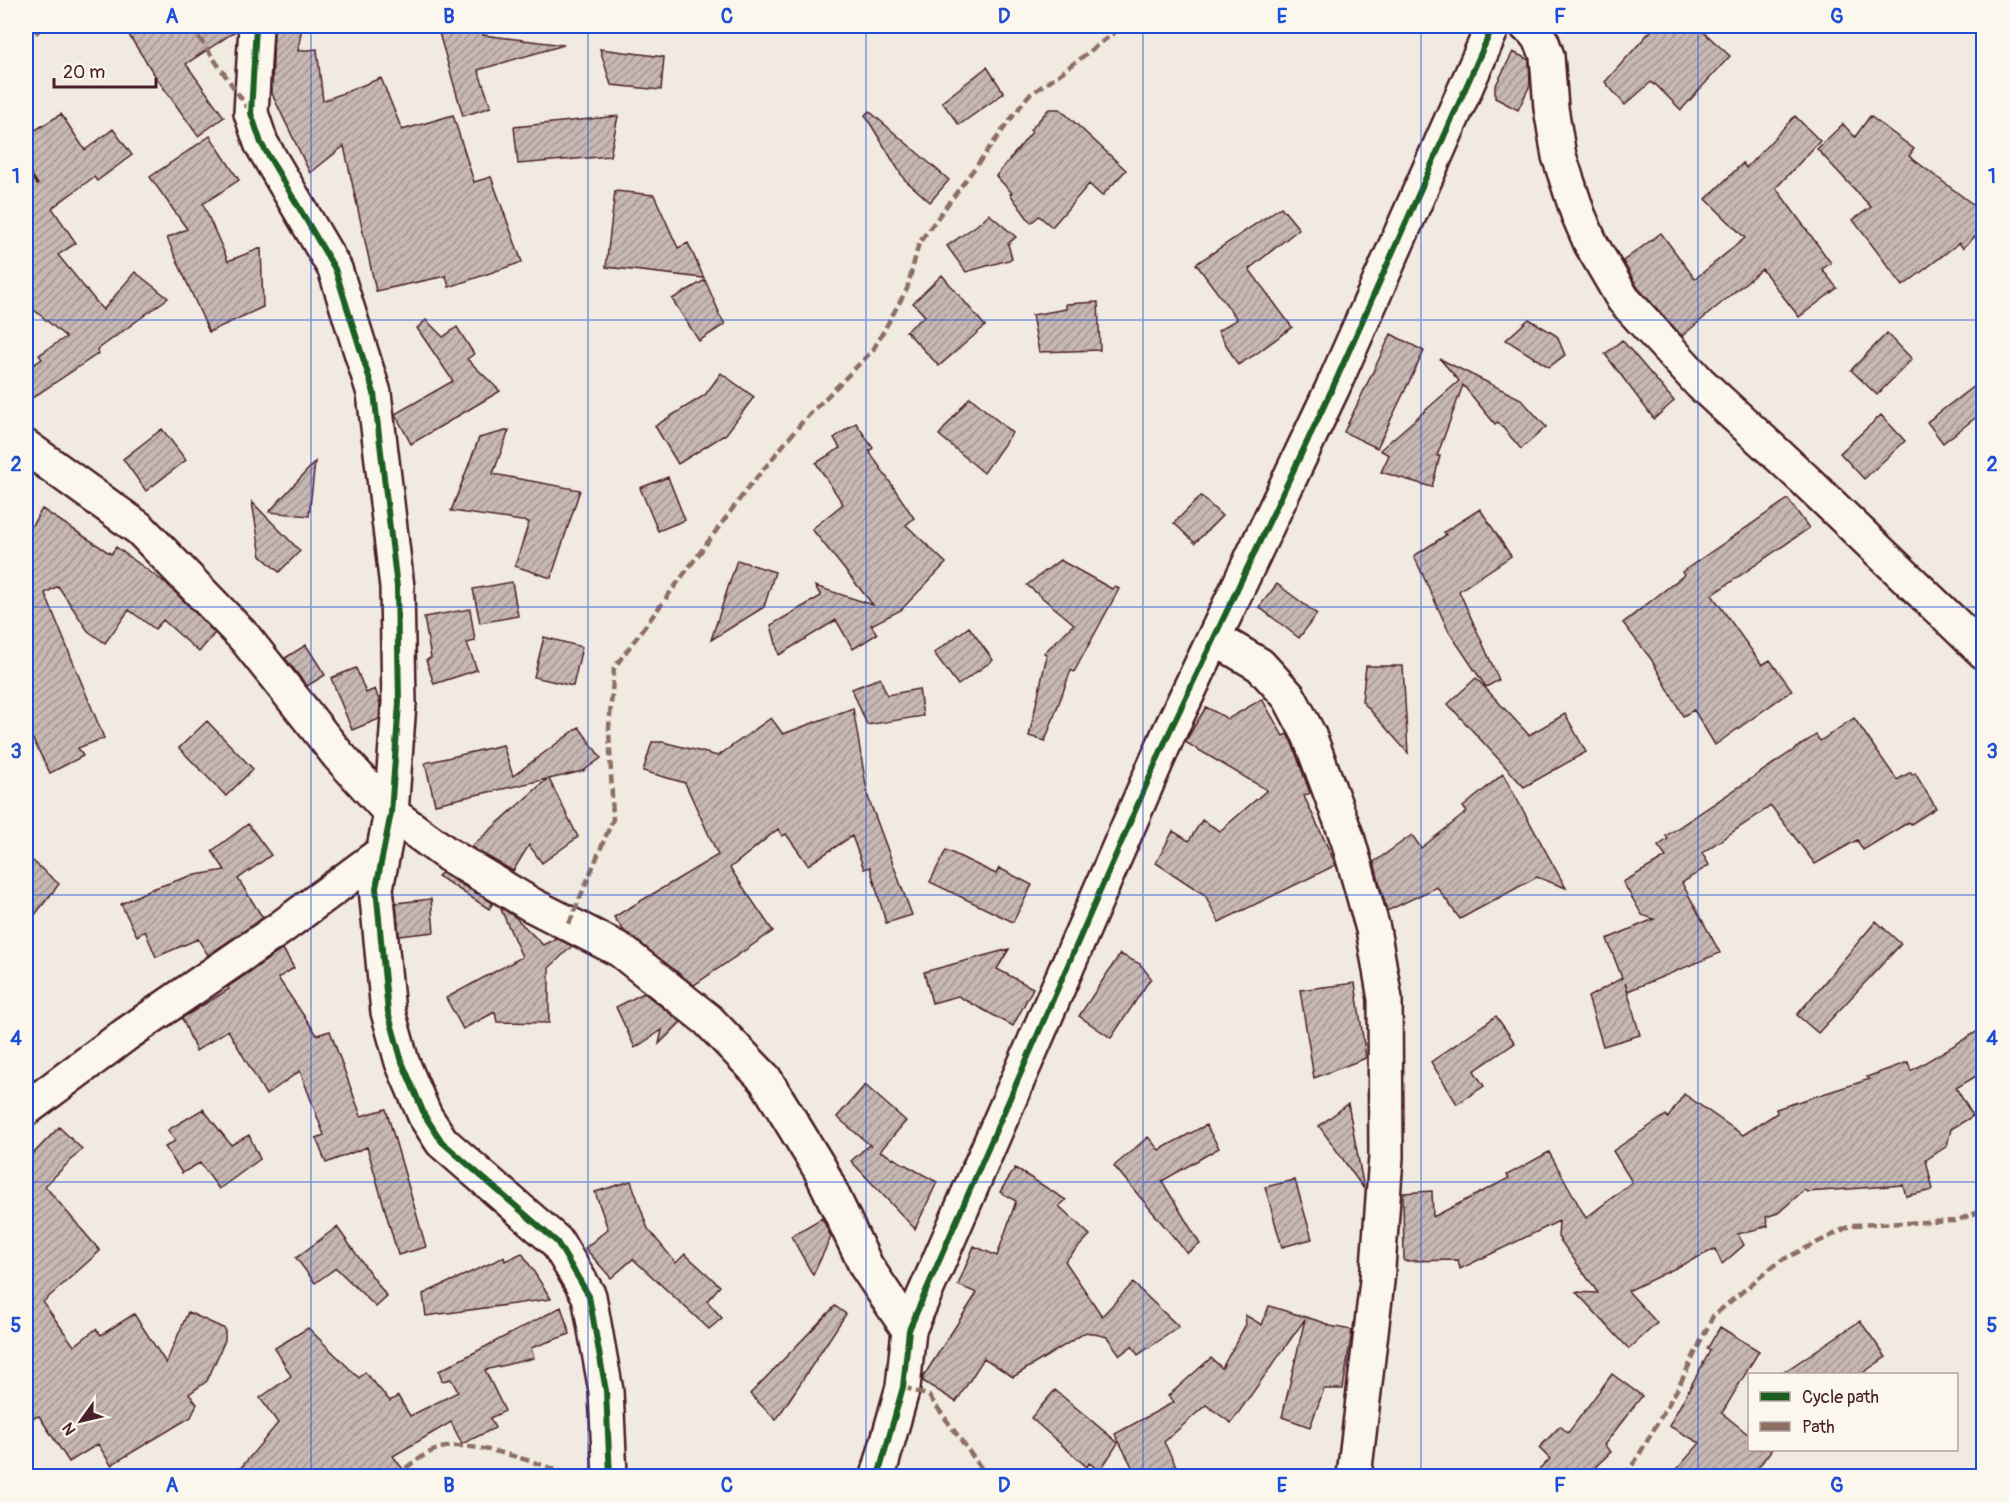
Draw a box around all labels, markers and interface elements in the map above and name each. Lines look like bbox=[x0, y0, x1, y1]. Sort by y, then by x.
text: A bbox=[166, 4, 179, 29]
text: B bbox=[443, 4, 455, 29]
text: C bbox=[721, 4, 733, 29]
text: D bbox=[998, 4, 1011, 29]
text: E bbox=[1277, 4, 1288, 29]
text: F bbox=[1554, 4, 1566, 29]
text: G bbox=[1830, 4, 1844, 29]
scale bar bbox=[54, 51, 156, 89]
text: 20 m bbox=[63, 61, 105, 84]
text: 1 bbox=[12, 164, 20, 189]
text: 1 bbox=[1988, 164, 1996, 189]
text: 2 bbox=[10, 452, 22, 477]
text: 2 bbox=[1986, 452, 1998, 477]
text: 3 bbox=[10, 739, 22, 764]
text: 3 bbox=[1986, 739, 1998, 764]
text: 4 bbox=[10, 1026, 22, 1051]
text: 4 bbox=[1986, 1026, 1998, 1051]
text: 5 bbox=[11, 1313, 22, 1338]
text: 5 bbox=[1987, 1313, 1998, 1338]
legend bbox=[1748, 1373, 1958, 1451]
text: Cycle path bbox=[1802, 1386, 1879, 1409]
north arrow bbox=[51, 1391, 111, 1451]
text: Path bbox=[1802, 1416, 1835, 1439]
text: N bbox=[58, 1419, 81, 1439]
text: A bbox=[166, 1473, 179, 1498]
text: B bbox=[443, 1473, 455, 1498]
text: C bbox=[721, 1473, 733, 1498]
text: D bbox=[998, 1473, 1011, 1498]
text: E bbox=[1277, 1473, 1288, 1498]
text: F bbox=[1554, 1473, 1566, 1498]
text: G bbox=[1830, 1473, 1844, 1498]

